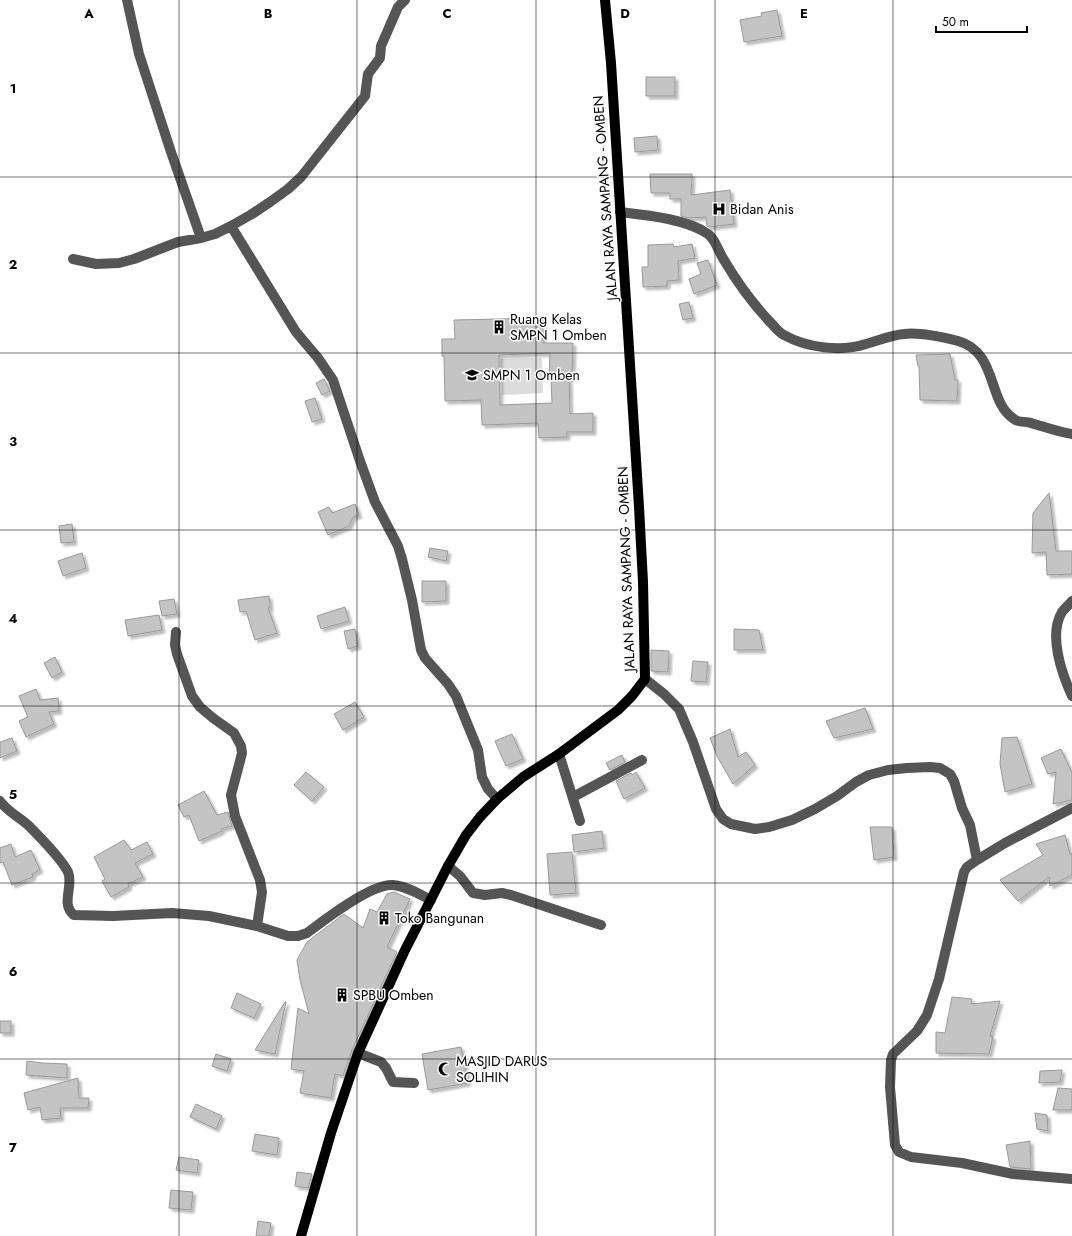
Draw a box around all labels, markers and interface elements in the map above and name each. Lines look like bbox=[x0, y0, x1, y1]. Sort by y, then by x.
text: A bbox=[83, 4, 94, 23]
text: B bbox=[264, 4, 273, 23]
text: C bbox=[442, 4, 452, 23]
text: D bbox=[620, 4, 630, 23]
text: E bbox=[800, 4, 808, 23]
scale bar bbox=[936, 8, 1027, 34]
text: 50 m bbox=[942, 13, 969, 31]
text: 1 bbox=[10, 79, 16, 98]
street label: JALAN RAYA SAMPANG - OMBEN bbox=[588, 95, 622, 303]
place label: Bidan Anis bbox=[730, 199, 794, 219]
hospital icon: Bidan Anis bbox=[711, 201, 727, 217]
text: 2 bbox=[9, 255, 17, 274]
place label: Ruang Kelas SMPN 1 Omben bbox=[510, 309, 607, 345]
building icon: Ruang Kelas SMPN 1 Omben bbox=[491, 319, 507, 335]
place label: SMPN 1 Omben bbox=[483, 365, 580, 385]
school or university icon: SMPN 1 Omben bbox=[464, 367, 480, 383]
text: 3 bbox=[9, 432, 17, 451]
street label: JALAN RAYA SAMPANG - OMBEN bbox=[612, 466, 640, 674]
text: 4 bbox=[8, 609, 18, 628]
text: 5 bbox=[9, 785, 17, 804]
place label: Toko Bangunan bbox=[395, 908, 484, 928]
building icon: Toko Bangunan bbox=[376, 910, 392, 926]
text: 6 bbox=[9, 962, 18, 981]
place label: SPBU Omben bbox=[353, 985, 434, 1005]
building icon: SPBU Omben bbox=[334, 987, 350, 1003]
place label: MASJID DARUS SOLIHIN bbox=[456, 1051, 548, 1087]
mosque icon: MASJID DARUS SOLIHIN bbox=[437, 1061, 453, 1077]
text: 7 bbox=[9, 1138, 17, 1157]

